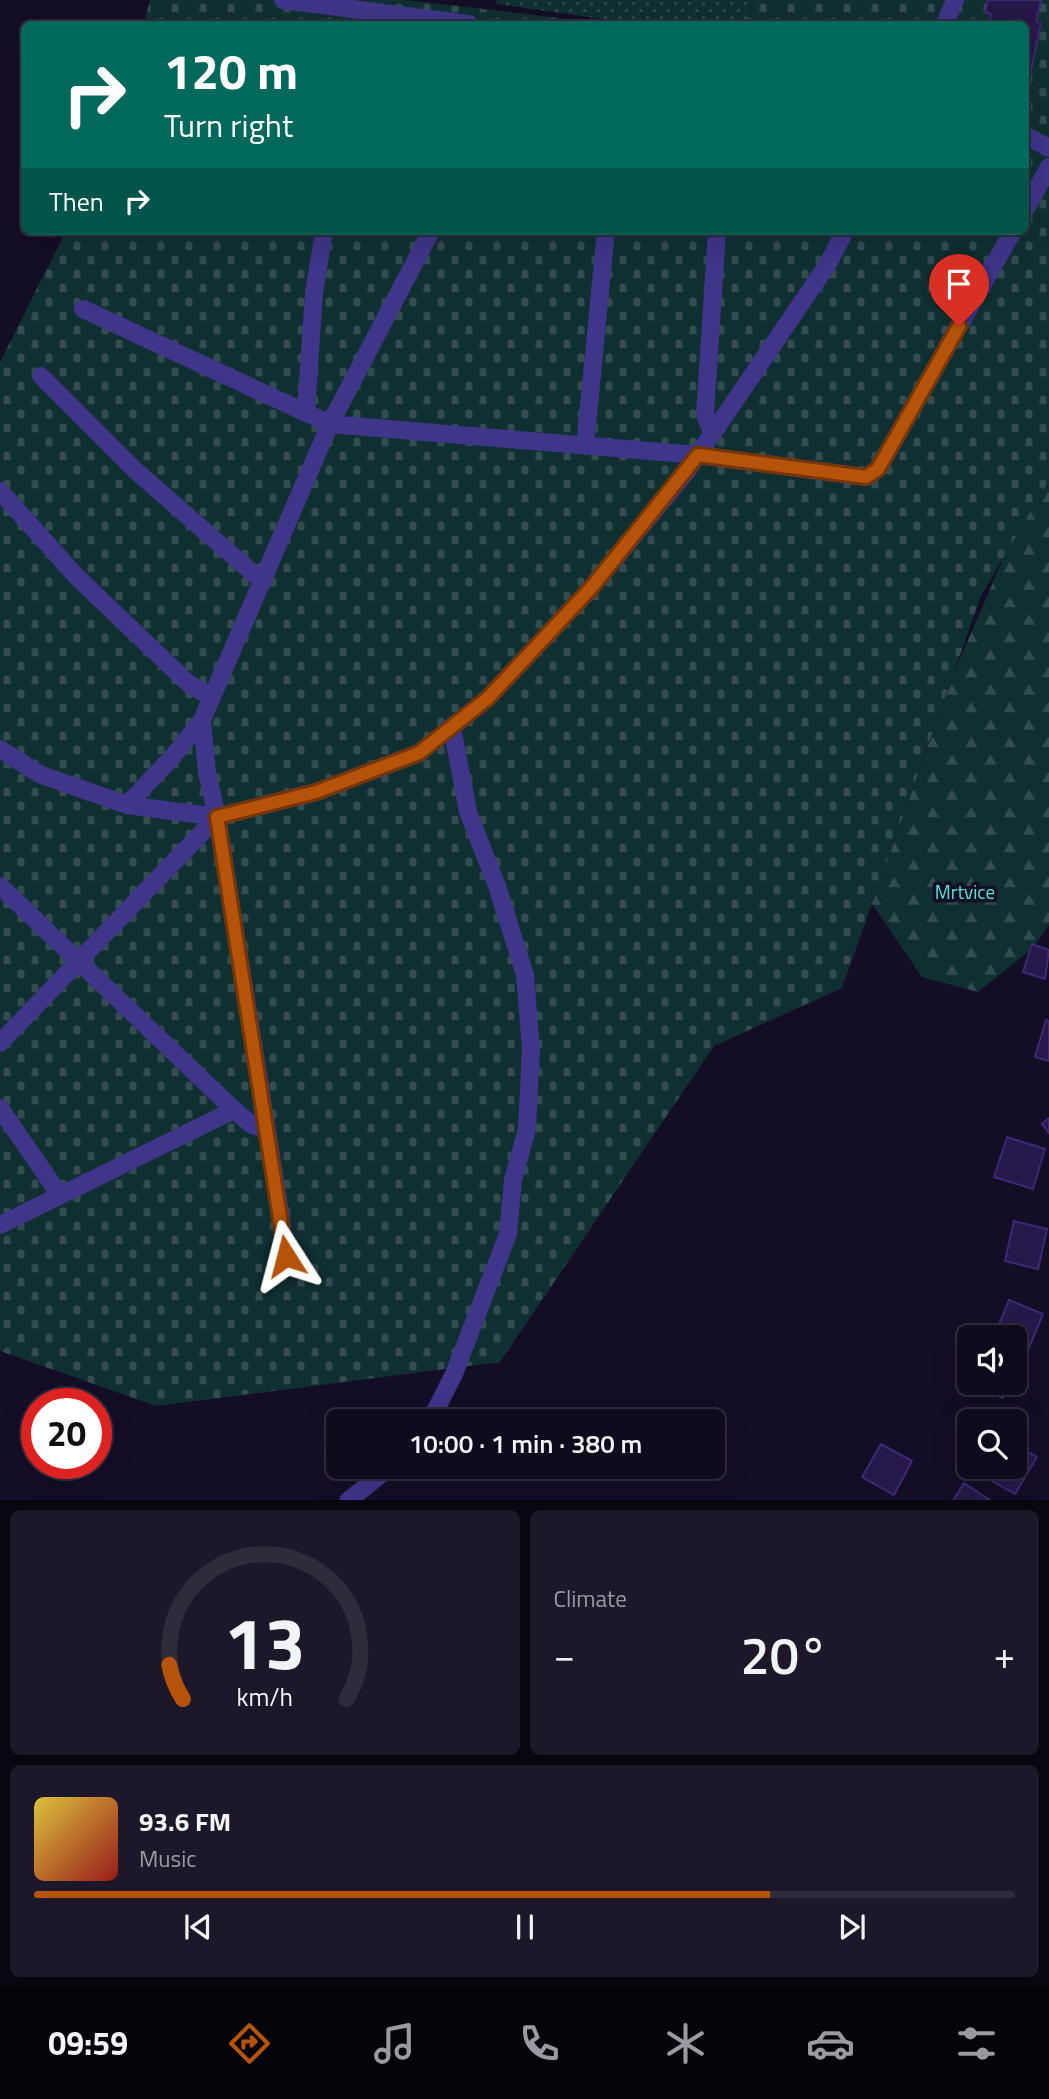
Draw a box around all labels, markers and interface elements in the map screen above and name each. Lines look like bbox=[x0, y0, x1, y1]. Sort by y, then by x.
text: 120 m bbox=[164, 33, 298, 108]
icon: right bbox=[49, 49, 140, 140]
text: Turn right bbox=[164, 101, 293, 149]
text: Then bbox=[49, 182, 104, 221]
icon: right bbox=[118, 182, 156, 220]
pin bbox=[929, 254, 989, 326]
icon: arrive bbox=[940, 265, 978, 303]
park label: Mrtvice bbox=[935, 877, 995, 906]
position arrow bbox=[249, 1219, 323, 1293]
map controls bbox=[957, 1325, 1027, 1479]
button: sound bbox=[957, 1325, 1027, 1395]
speed limit sign: 20 bbox=[21, 1388, 112, 1479]
button: search bbox=[957, 1409, 1027, 1479]
text: 10:00 · 1 min · 380 m bbox=[409, 1424, 642, 1463]
text: Climate bbox=[554, 1581, 627, 1616]
text: 13 bbox=[224, 1587, 306, 1697]
text: 20° bbox=[741, 1615, 828, 1694]
text: − bbox=[554, 1626, 575, 1684]
text: + bbox=[994, 1626, 1015, 1684]
text: km/h bbox=[236, 1677, 293, 1715]
text: 93.6 FM bbox=[139, 1802, 231, 1841]
text: Music bbox=[139, 1841, 196, 1876]
icon: previous bbox=[179, 1908, 217, 1946]
icon: pause bbox=[506, 1908, 544, 1946]
icon: next bbox=[833, 1908, 871, 1946]
text: 09:59 bbox=[48, 2019, 128, 2067]
icon: directions bbox=[225, 2019, 274, 2068]
icon: music bbox=[370, 2019, 419, 2068]
icon: phone bbox=[515, 2019, 564, 2068]
icon: climate bbox=[661, 2019, 710, 2068]
icon: car bbox=[806, 2019, 855, 2068]
icon: filters bbox=[952, 2019, 1001, 2068]

